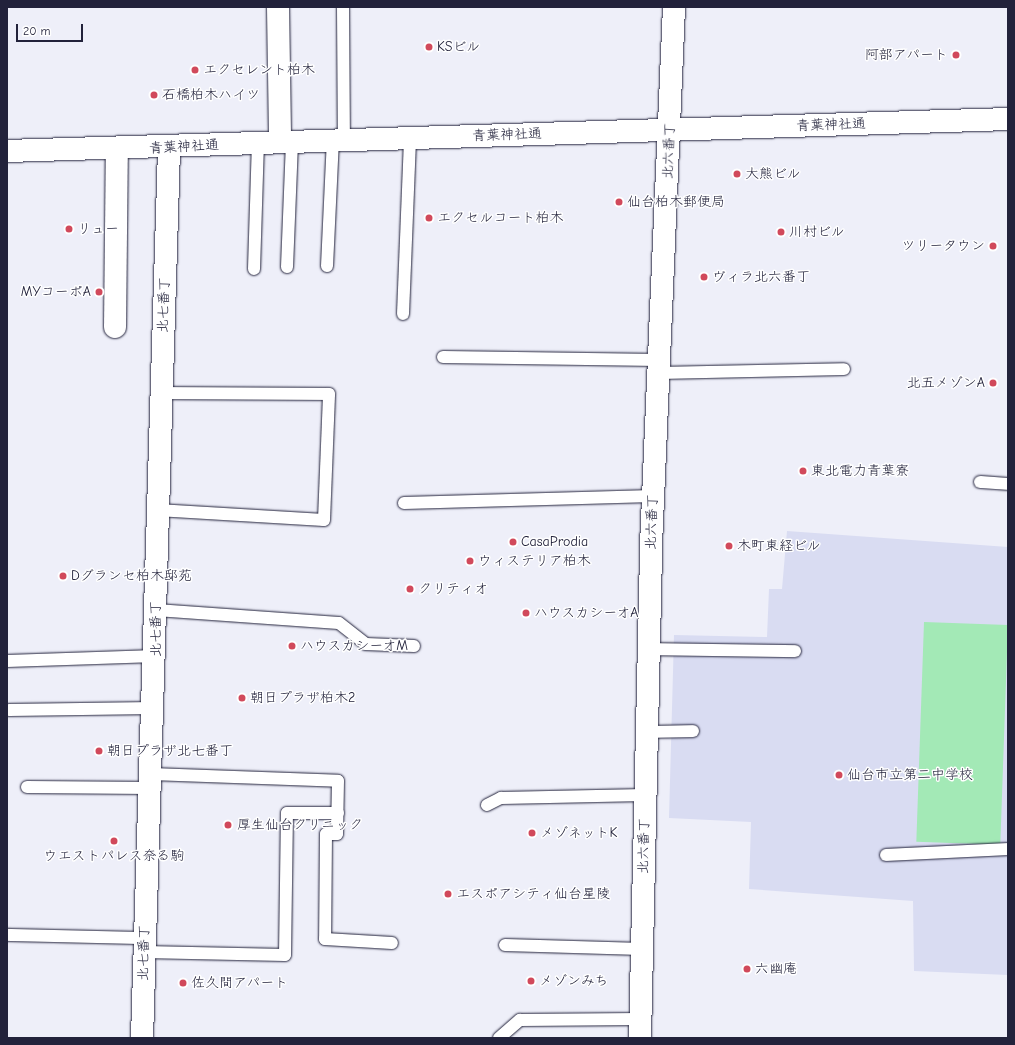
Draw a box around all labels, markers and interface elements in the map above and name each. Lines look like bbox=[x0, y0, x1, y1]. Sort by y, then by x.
scale bar bbox=[18, 16, 85, 42]
text: 20 m bbox=[23, 24, 51, 38]
place label: KSビル bbox=[437, 39, 481, 55]
marker: KSビル bbox=[424, 42, 434, 52]
place label: 阿部アパート bbox=[864, 47, 948, 63]
marker: 阿部アパート bbox=[951, 50, 961, 60]
place label: エクセレント柏木 bbox=[203, 62, 315, 78]
marker: エクセレント柏木 bbox=[190, 65, 200, 75]
place label: 石橋柏木ハイツ bbox=[162, 87, 260, 103]
marker: 石橋柏木ハイツ bbox=[149, 90, 159, 100]
street label: 青葉神社通 bbox=[796, 115, 866, 135]
street label: 北六番丁 bbox=[659, 123, 679, 179]
street label: 青葉神社通 bbox=[472, 125, 542, 145]
street label: 青葉神社通 bbox=[149, 137, 219, 157]
place label: 大熊ビル bbox=[745, 166, 801, 182]
marker: 大熊ビル bbox=[732, 169, 742, 179]
place label: 仙台柏木郵便局 bbox=[627, 194, 725, 210]
marker: 仙台柏木郵便局 bbox=[614, 197, 624, 207]
place label: エクセルコート柏木 bbox=[437, 210, 563, 226]
marker: エクセルコート柏木 bbox=[424, 213, 434, 223]
place label: リュー bbox=[77, 221, 119, 237]
marker: リュー bbox=[64, 224, 74, 234]
place label: 川村ビル bbox=[789, 224, 845, 240]
marker: 川村ビル bbox=[776, 227, 786, 237]
place label: ツリータウン bbox=[901, 238, 985, 254]
marker: ツリータウン bbox=[988, 241, 998, 251]
place label: ヴィラ北六番丁 bbox=[712, 269, 810, 285]
marker: ヴィラ北六番丁 bbox=[699, 272, 709, 282]
street label: 北七番丁 bbox=[155, 277, 173, 333]
place label: MYコーポA bbox=[21, 284, 91, 300]
marker: MYコーポA bbox=[94, 287, 104, 297]
place label: 北五メゾンA bbox=[907, 375, 985, 391]
marker: 北五メゾンA bbox=[988, 378, 998, 388]
place label: 東北電力青葉寮 bbox=[811, 463, 909, 479]
marker: 東北電力青葉寮 bbox=[798, 466, 808, 476]
street label: 北六番丁 bbox=[643, 494, 661, 550]
place label: CasaProdia bbox=[521, 534, 588, 550]
marker: CasaProdia bbox=[508, 537, 518, 547]
place label: 木町東経ビル bbox=[737, 538, 821, 554]
marker: 木町東経ビル bbox=[724, 541, 734, 551]
place label: ウィステリア柏木 bbox=[478, 553, 590, 569]
marker: ウィステリア柏木 bbox=[465, 556, 475, 566]
place label: Dグランセ柏木邸苑 bbox=[71, 568, 192, 584]
marker: Dグランセ柏木邸苑 bbox=[58, 571, 68, 581]
place label: クリティオ bbox=[418, 581, 488, 597]
marker: クリティオ bbox=[405, 584, 415, 594]
street label: 北七番丁 bbox=[148, 601, 164, 657]
place label: ハウスカシーオA bbox=[534, 605, 640, 621]
marker: ハウスカシーオA bbox=[521, 608, 531, 618]
place label: ハウスカシーオM bbox=[300, 638, 410, 654]
marker: ハウスカシーオM bbox=[287, 641, 297, 651]
place label: 朝日プラザ柏木2 bbox=[250, 690, 355, 706]
marker: 朝日プラザ柏木2 bbox=[237, 693, 247, 703]
place label: 朝日プラザ北七番丁 bbox=[107, 743, 233, 759]
marker: 朝日プラザ北七番丁 bbox=[94, 746, 104, 756]
place label: 仙台市立第二中学校 bbox=[847, 767, 973, 783]
marker: 仙台市立第二中学校 bbox=[834, 770, 844, 780]
place label: 厚生仙台クリニック bbox=[237, 817, 363, 833]
street label: 北六番丁 bbox=[635, 818, 653, 874]
marker: 厚生仙台クリニック bbox=[222, 819, 234, 831]
place label: メゾネットK bbox=[540, 825, 618, 841]
marker: メゾネットK bbox=[527, 828, 537, 838]
marker: ウエストパレス奈る駒 bbox=[109, 836, 119, 846]
place label: ウエストパレス奈る駒 bbox=[44, 848, 184, 864]
place label: エスポアシティ仙台星陵 bbox=[456, 886, 610, 902]
marker: エスポアシティ仙台星陵 bbox=[443, 889, 453, 899]
street label: 北七番丁 bbox=[135, 925, 153, 981]
place label: 六幽庵 bbox=[755, 961, 797, 977]
marker: 六幽庵 bbox=[742, 964, 752, 974]
place label: メゾンみち bbox=[539, 973, 609, 989]
place label: 佐久間アパート bbox=[191, 975, 289, 991]
marker: メゾンみち bbox=[526, 976, 536, 986]
marker: 佐久間アパート bbox=[178, 978, 188, 988]

